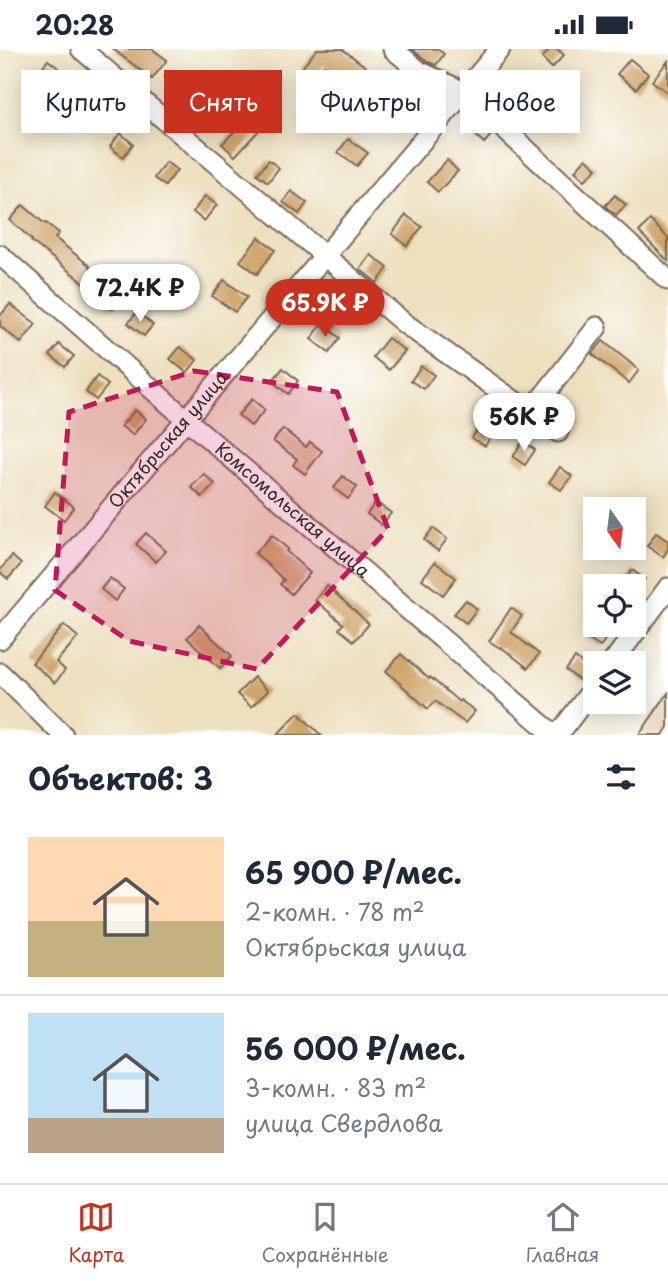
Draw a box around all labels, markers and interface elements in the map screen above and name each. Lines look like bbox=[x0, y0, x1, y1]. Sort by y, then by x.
text: 20:28 bbox=[35, 5, 114, 44]
chip: Купить bbox=[21, 70, 150, 133]
chip: Снять bbox=[164, 70, 282, 133]
chip: Фильтры bbox=[296, 70, 446, 133]
chip: Новое bbox=[460, 70, 580, 133]
pin: 72.4K ₽ bbox=[75, 265, 205, 324]
text: 72.4K ₽ bbox=[96, 269, 184, 304]
pin: 65.9K ₽ bbox=[260, 279, 390, 339]
text: 65.9K ₽ bbox=[282, 284, 368, 319]
street label: Октябрьская улица bbox=[101, 364, 234, 514]
pin: 56K ₽ bbox=[475, 393, 573, 453]
text: 56K ₽ bbox=[489, 398, 559, 433]
street label: Комсомольская улица bbox=[210, 435, 377, 584]
north arrow bbox=[583, 497, 646, 560]
map controls bbox=[583, 497, 646, 714]
button: locate bbox=[583, 574, 646, 637]
button: layers bbox=[583, 651, 646, 714]
text: Объектов: 3 bbox=[28, 755, 213, 800]
icon: filters bbox=[602, 758, 640, 796]
text: 65 900 ₽/мес. bbox=[245, 849, 462, 894]
icon: home bbox=[84, 865, 168, 949]
text: 2-комн. · 78 m² bbox=[245, 894, 425, 929]
text: Октябрьская улица bbox=[245, 929, 466, 964]
text: 56 000 ₽/мес. bbox=[245, 1025, 466, 1070]
icon: home bbox=[84, 1041, 168, 1125]
text: 3-комн. · 83 m² bbox=[245, 1070, 426, 1105]
text: улица Свердлова bbox=[245, 1105, 443, 1140]
tab: Карта bbox=[69, 1198, 124, 1268]
tab: Сохранённые bbox=[262, 1198, 389, 1268]
tab: Главная bbox=[526, 1198, 599, 1268]

